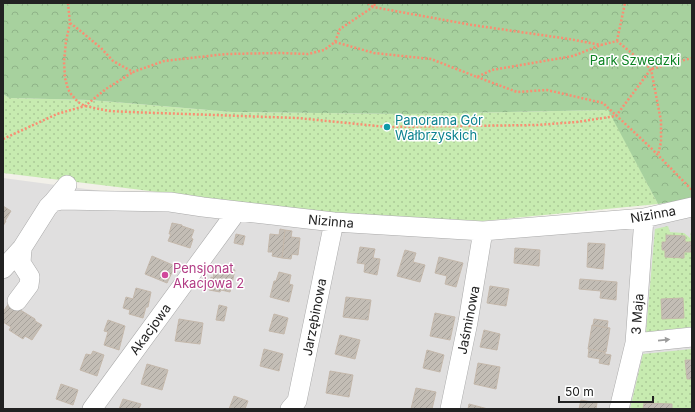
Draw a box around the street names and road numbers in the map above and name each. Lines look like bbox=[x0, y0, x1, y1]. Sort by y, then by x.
street label: Nizinna bbox=[629, 202, 677, 226]
street label: Nizinna bbox=[307, 211, 355, 231]
street label: Jarzębinowa bbox=[299, 277, 329, 357]
street label: Jaśminowa bbox=[454, 284, 482, 356]
street label: 3 Maja bbox=[628, 293, 646, 335]
street label: Akacjowa bbox=[126, 300, 174, 358]

